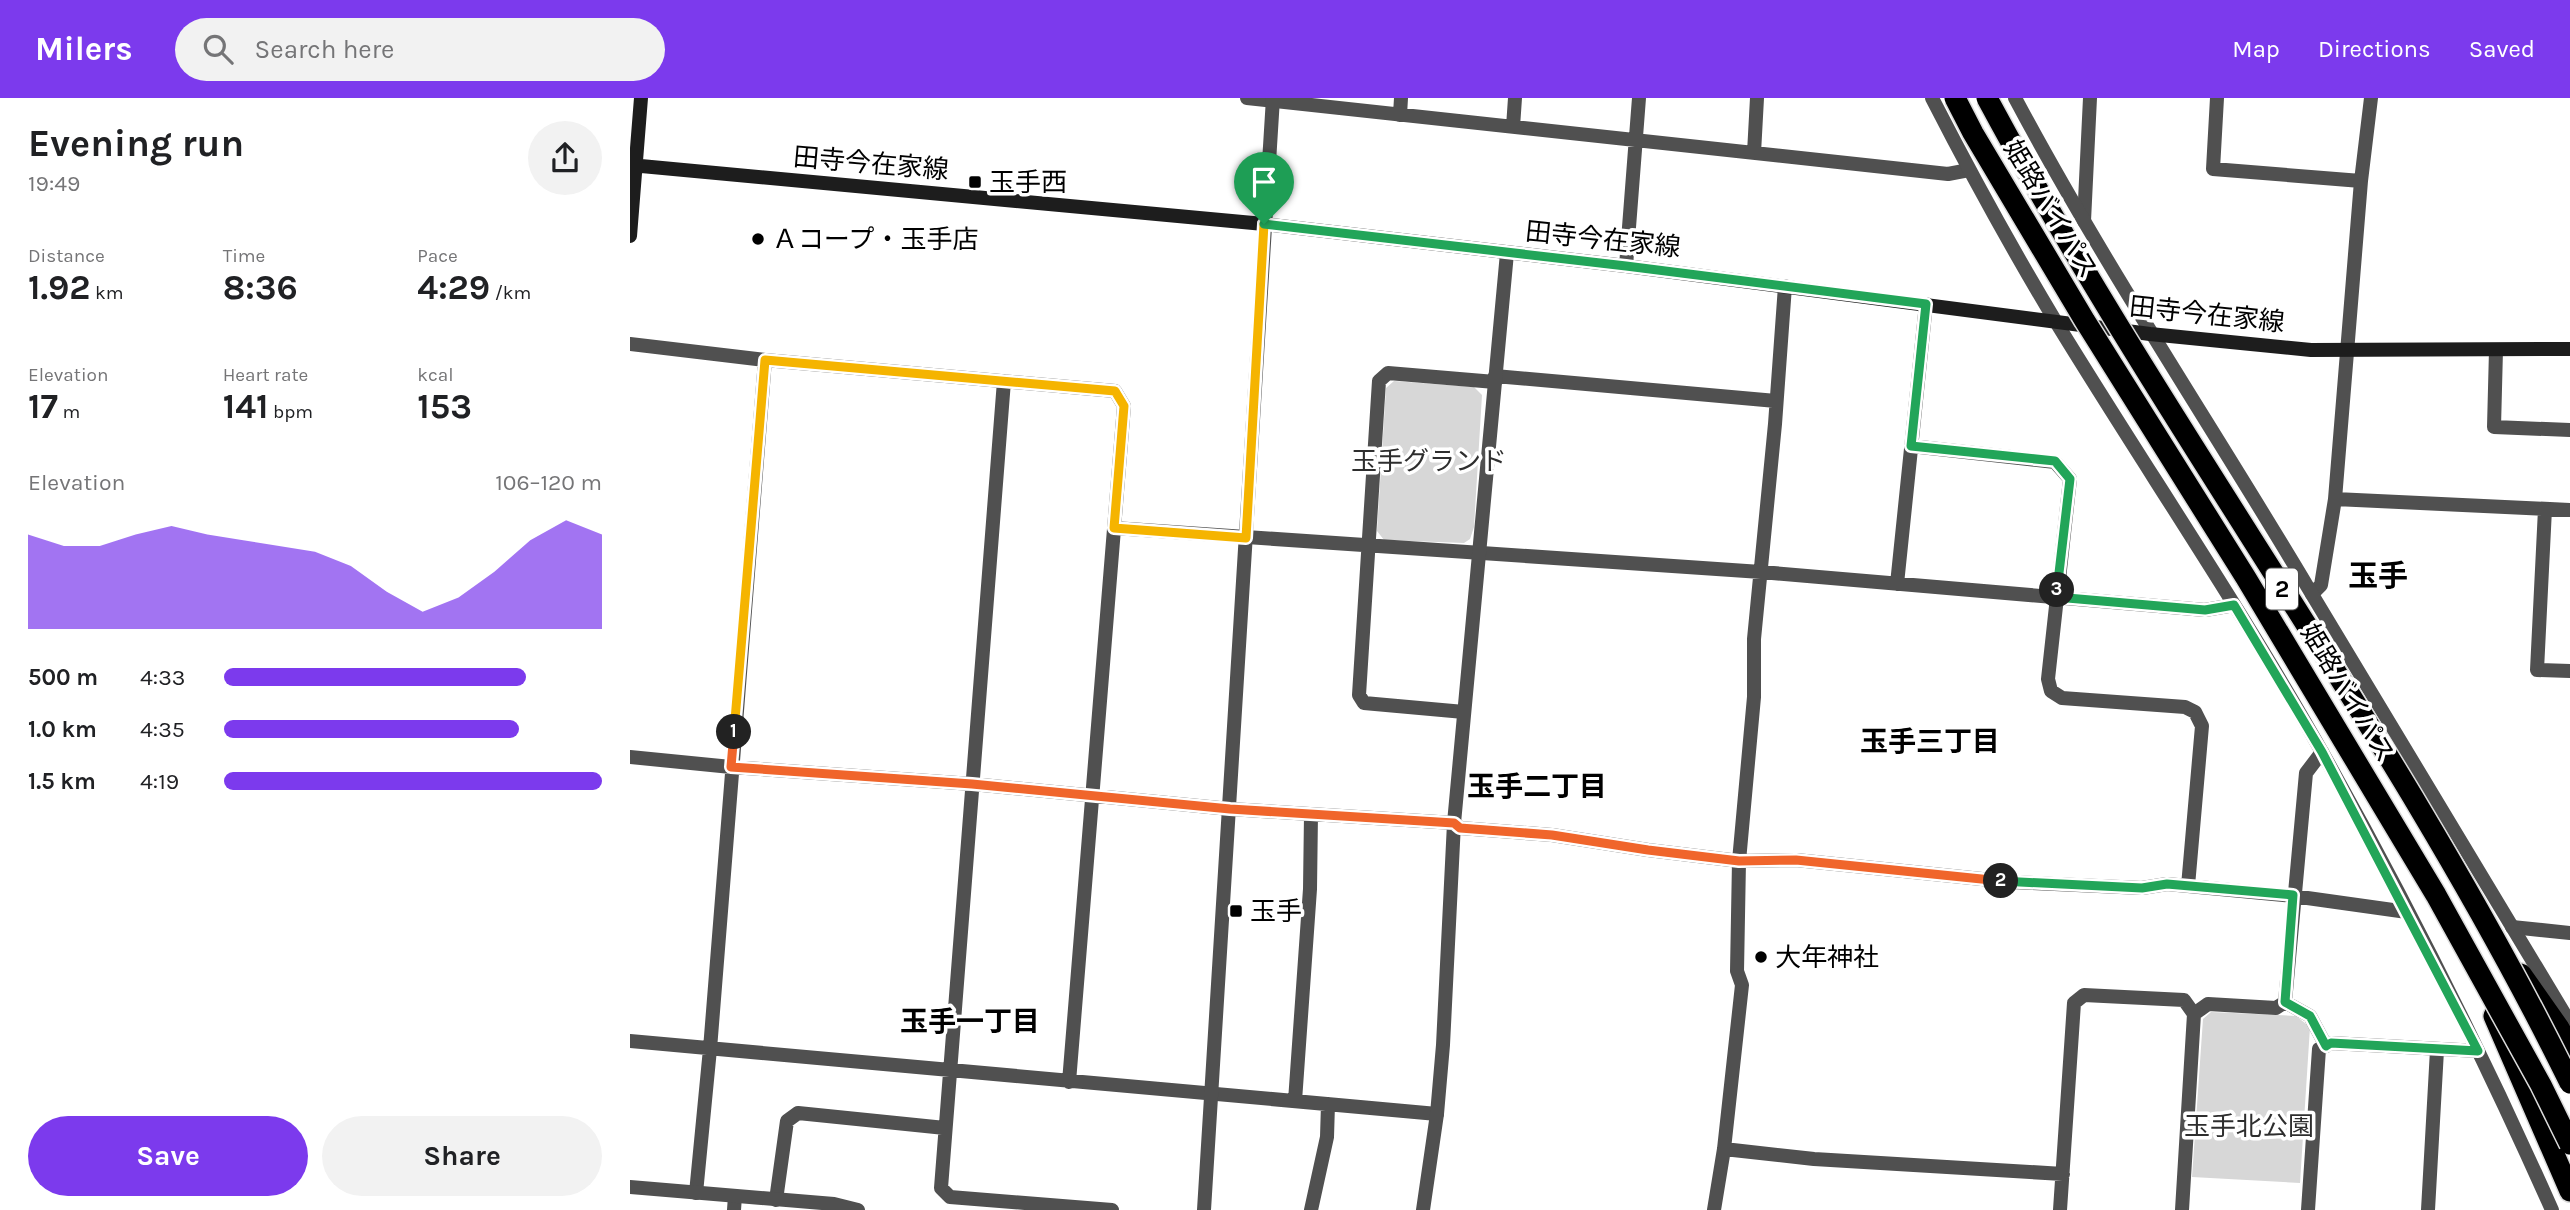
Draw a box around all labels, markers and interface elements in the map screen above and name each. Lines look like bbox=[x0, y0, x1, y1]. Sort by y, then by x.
search box bbox=[175, 18, 665, 81]
text: Milers bbox=[35, 30, 133, 68]
icon: search bbox=[199, 30, 237, 68]
text: Search here bbox=[255, 34, 394, 65]
text: Map bbox=[2232, 35, 2280, 63]
text: Directions bbox=[2318, 35, 2431, 63]
text: Saved bbox=[2469, 35, 2535, 63]
text: Evening run bbox=[28, 121, 244, 166]
button: share bbox=[528, 121, 602, 195]
street label: 姫路バイパス bbox=[1997, 135, 2104, 284]
street label: 田寺今在家線 bbox=[792, 141, 950, 186]
pin bbox=[1234, 152, 1294, 224]
icon: arrive bbox=[1245, 163, 1283, 201]
place label: 玉手西 bbox=[989, 167, 1067, 198]
text: 19:49 bbox=[28, 170, 80, 197]
marker: 玉手西 bbox=[967, 174, 983, 190]
street label: 田寺今在家線 bbox=[1524, 216, 1682, 263]
place label: Ａコープ・玉手店 bbox=[772, 224, 978, 255]
marker: Ａコープ・玉手店 bbox=[750, 231, 766, 247]
text: Distance bbox=[28, 245, 105, 267]
text: Time bbox=[223, 245, 265, 267]
text: Pace bbox=[417, 245, 458, 267]
text: 1.92 bbox=[28, 267, 91, 308]
text: 8:36 bbox=[223, 267, 298, 308]
text: 4:29 bbox=[417, 267, 490, 308]
text: km bbox=[91, 282, 124, 304]
text: /km bbox=[490, 282, 531, 304]
street label: 田寺今在家線 bbox=[2128, 291, 2286, 338]
text: Elevation bbox=[28, 364, 108, 386]
text: Heart rate bbox=[223, 364, 308, 386]
text: kcal bbox=[417, 364, 454, 386]
text: 17 bbox=[28, 386, 58, 427]
text: 141 bbox=[223, 386, 268, 427]
text: 153 bbox=[417, 386, 472, 427]
text: m bbox=[58, 401, 80, 423]
text: bpm bbox=[268, 401, 313, 423]
park label: 玉手グランド bbox=[1351, 446, 1507, 477]
text: Elevation bbox=[28, 469, 125, 496]
text: 106–120 m bbox=[495, 469, 602, 496]
district label: 玉手 bbox=[2348, 558, 2408, 594]
road number: 2 bbox=[2266, 568, 2298, 610]
pin: 3 bbox=[2040, 573, 2074, 608]
text: 3 bbox=[2051, 578, 2062, 600]
street label: 姫路バイパス bbox=[2294, 619, 2401, 768]
text: 500 m bbox=[28, 664, 98, 691]
text: 4:33 bbox=[140, 664, 185, 691]
pin: 1 bbox=[716, 714, 752, 750]
text: 1.0 km bbox=[28, 716, 97, 743]
text: 4:35 bbox=[140, 716, 185, 743]
text: 1 bbox=[730, 720, 737, 742]
district label: 玉手三丁目 bbox=[1860, 725, 2000, 758]
text: 1.5 km bbox=[28, 768, 96, 795]
text: 4:19 bbox=[140, 768, 179, 795]
district label: 玉手二丁目 bbox=[1467, 770, 1607, 803]
pin: 2 bbox=[1984, 864, 2018, 898]
text: 2 bbox=[1995, 869, 2006, 891]
place label: 玉手 bbox=[1250, 896, 1302, 927]
marker: 玉手 bbox=[1228, 903, 1244, 919]
place label: 大年神社 bbox=[1775, 942, 1879, 973]
marker: 大年神社 bbox=[1753, 949, 1769, 965]
district label: 玉手一丁目 bbox=[900, 1005, 1040, 1038]
park label: 玉手北公園 bbox=[2184, 1111, 2314, 1142]
button: Save bbox=[28, 1116, 308, 1196]
button: Share bbox=[322, 1116, 602, 1196]

